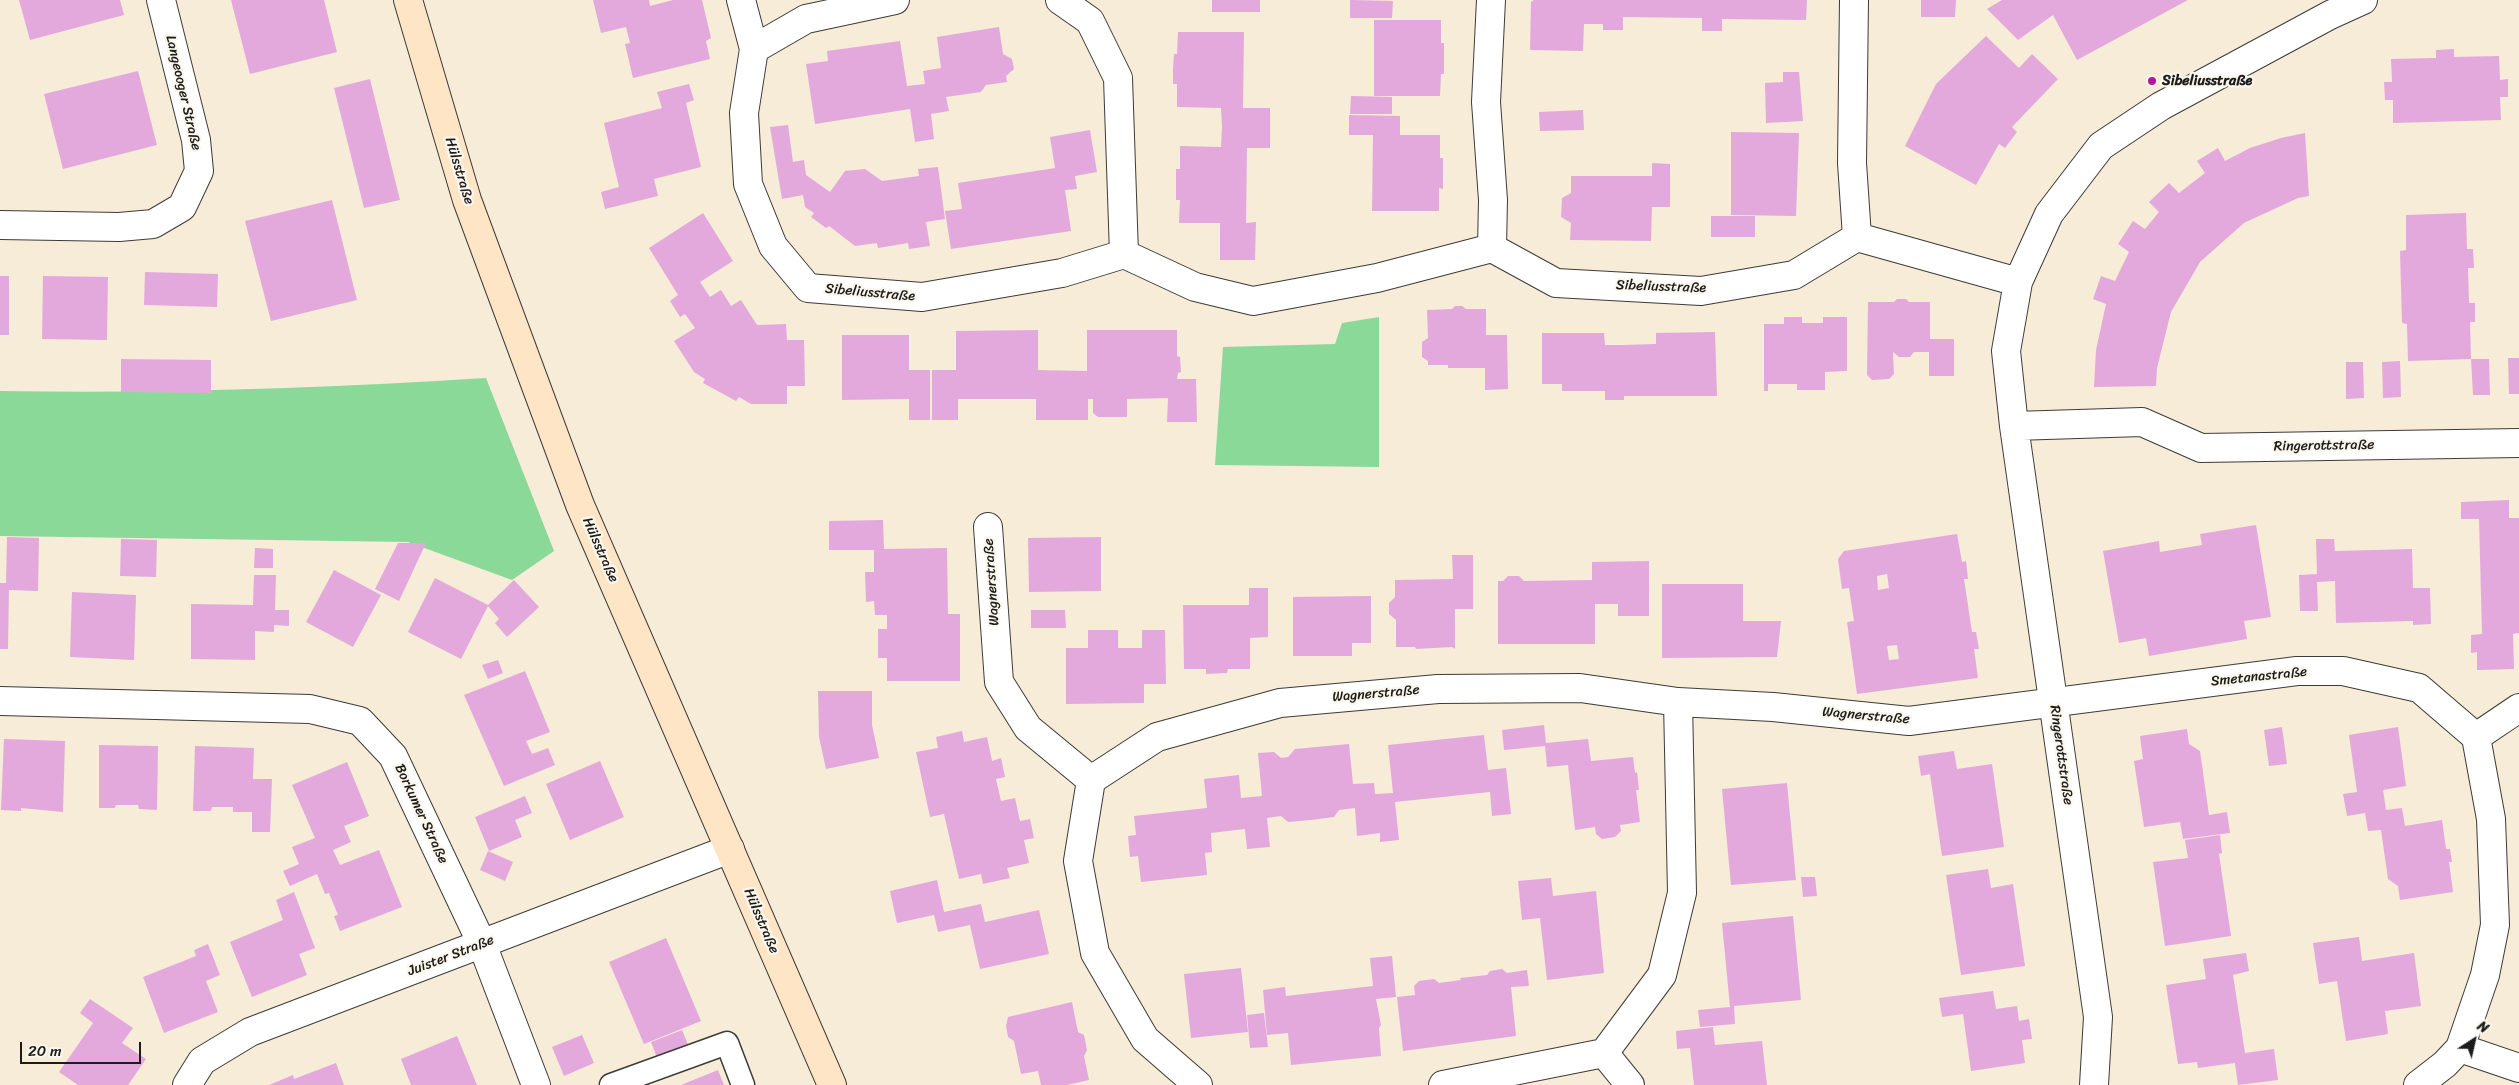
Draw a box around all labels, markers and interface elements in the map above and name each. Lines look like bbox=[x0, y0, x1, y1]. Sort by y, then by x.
street label: Langeooger Straße bbox=[162, 34, 204, 152]
place label: Sibeliusstraße bbox=[2162, 73, 2252, 89]
marker: Sibeliusstraße bbox=[2146, 75, 2158, 87]
street label: Hülsstraße bbox=[441, 135, 477, 207]
street label: Sibeliusstraße bbox=[1616, 277, 1706, 297]
street label: Sibeliusstraße bbox=[824, 281, 916, 305]
street label: Ringerottstraße bbox=[2274, 437, 2374, 455]
street label: Hülsstraße bbox=[578, 515, 622, 585]
street label: Wagnerstraße bbox=[981, 538, 1003, 626]
street label: Smetanastraße bbox=[2210, 664, 2308, 690]
street label: Wagnerstraße bbox=[1332, 682, 1420, 706]
street label: Wagnerstraße bbox=[1822, 704, 1910, 728]
street label: Ringerottstraße bbox=[2046, 704, 2076, 806]
street label: Borkumer Straße bbox=[391, 761, 451, 867]
street label: Hülsstraße bbox=[740, 886, 782, 956]
street label: Juister Straße bbox=[405, 932, 497, 980]
text: N bbox=[2472, 1014, 2494, 1040]
north arrow bbox=[2449, 1015, 2499, 1065]
scale bar bbox=[22, 1032, 144, 1064]
text: 20 m bbox=[28, 1038, 62, 1064]

